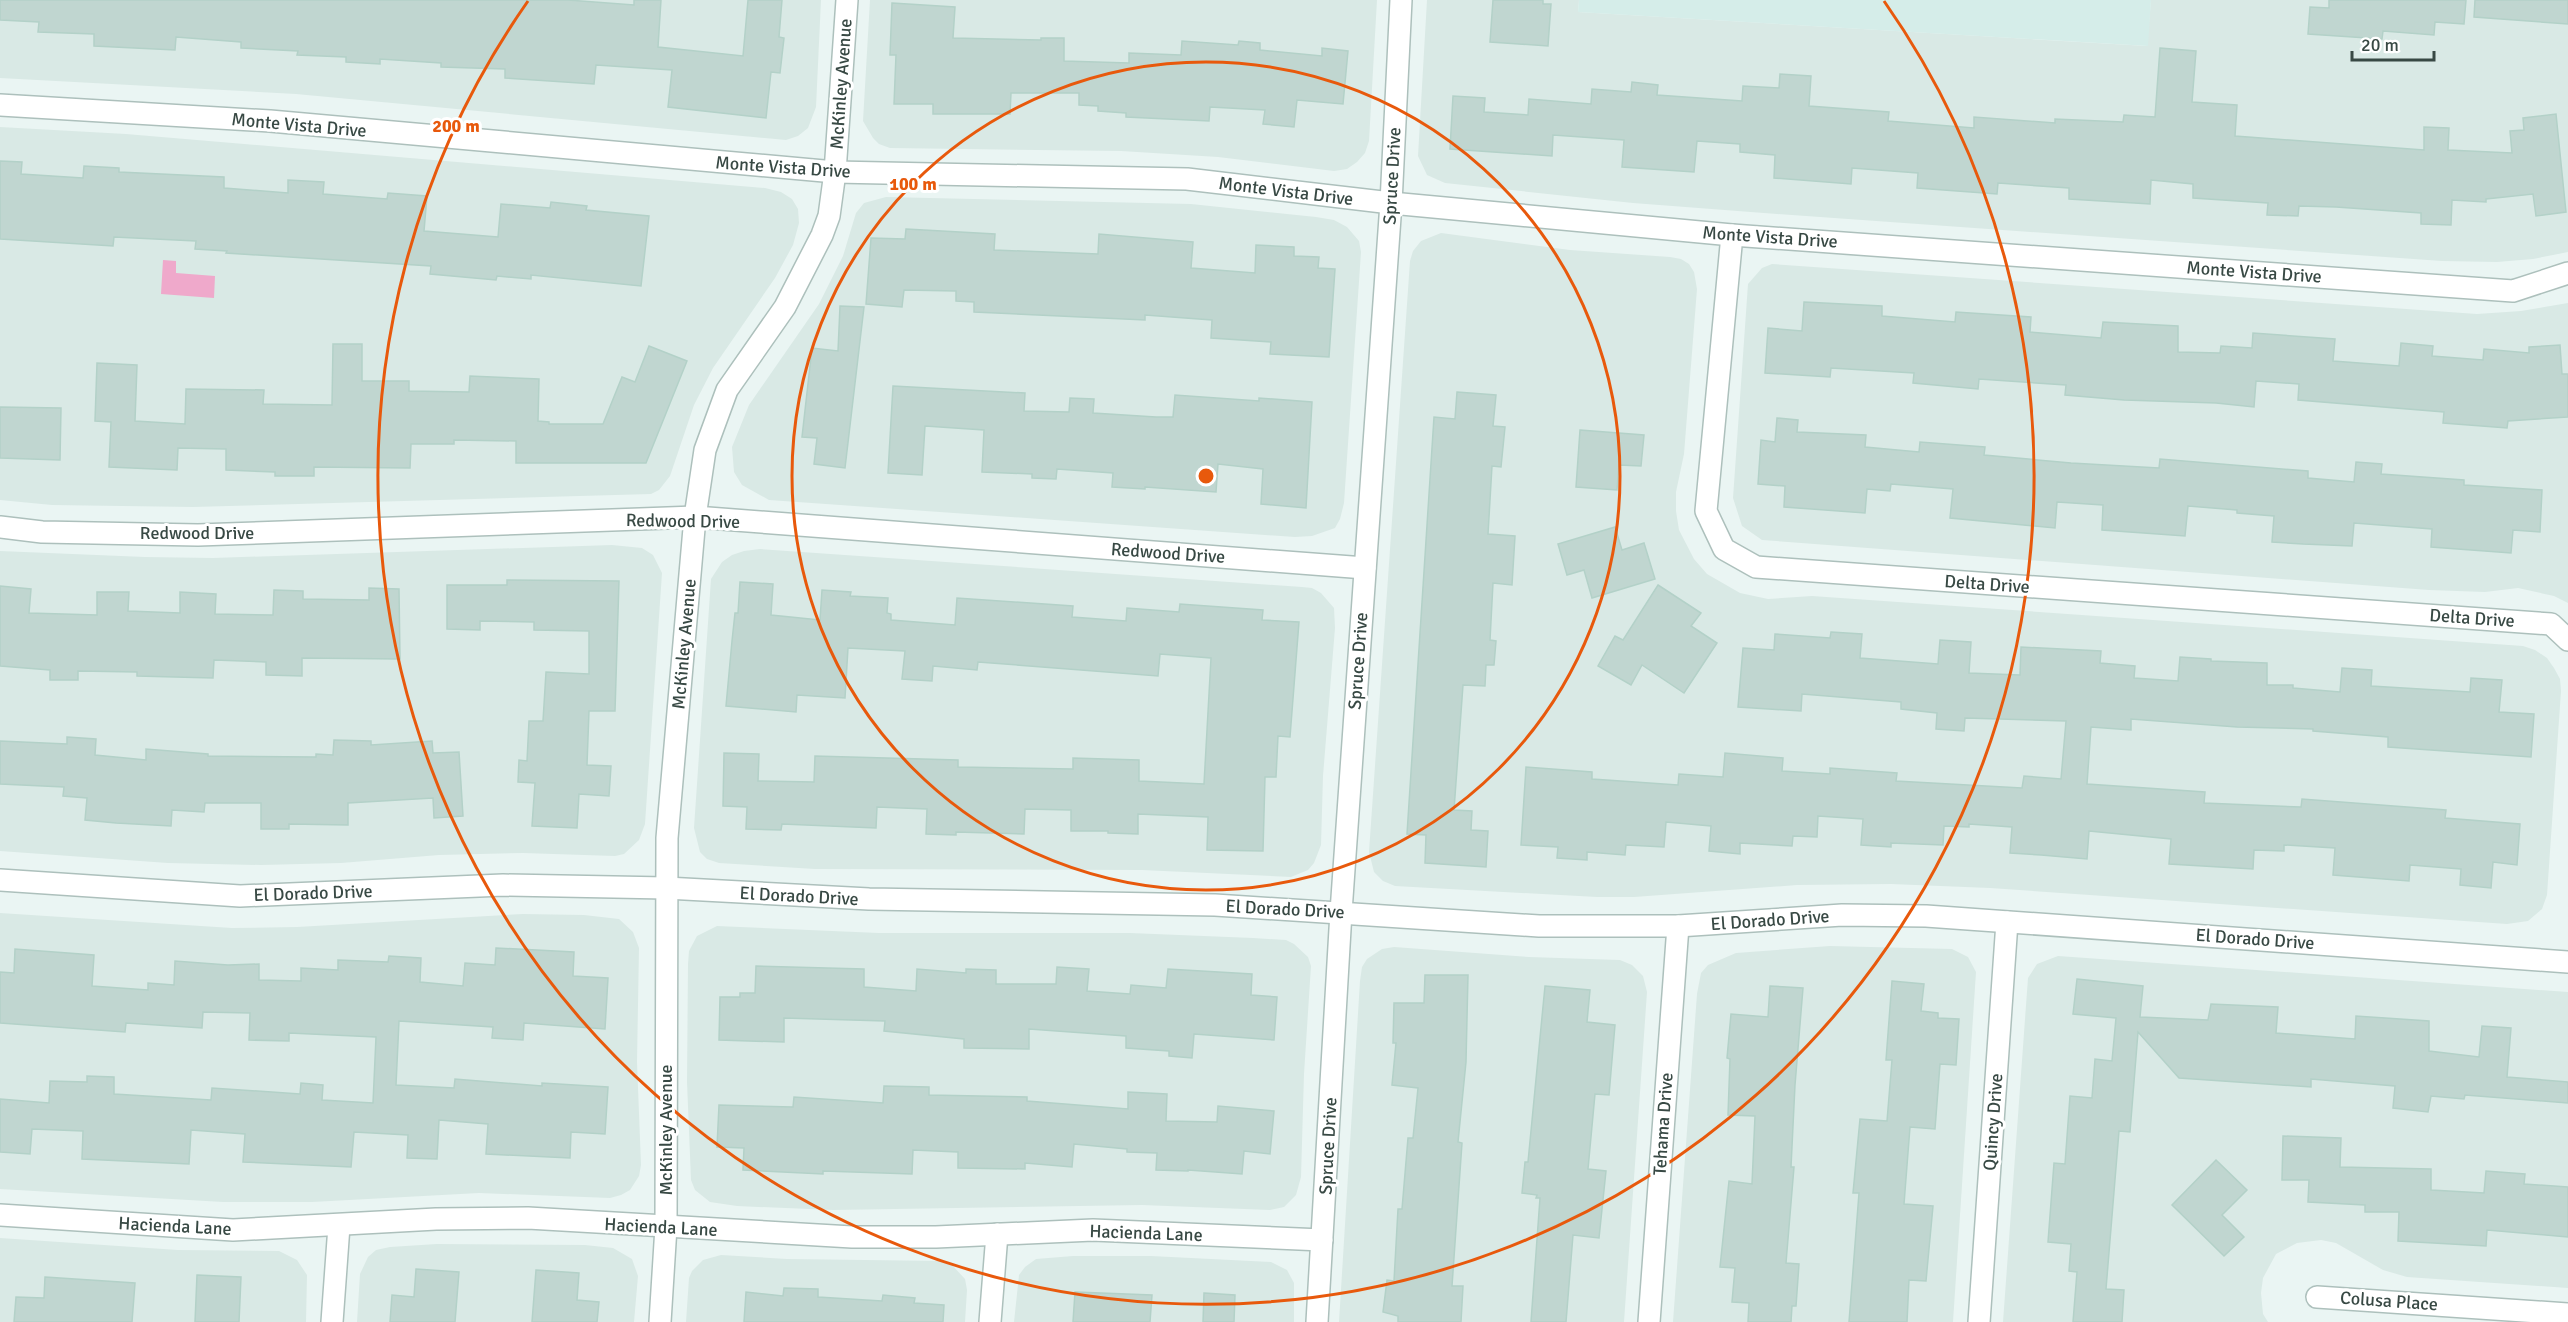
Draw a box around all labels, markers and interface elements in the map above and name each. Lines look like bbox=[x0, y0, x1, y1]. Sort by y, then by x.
street label: McKinley Avenue bbox=[825, 18, 857, 150]
scale bar bbox=[2352, 24, 2434, 62]
text: 20 m bbox=[2361, 34, 2399, 56]
street label: Monte Vista Drive bbox=[231, 108, 367, 142]
text: 200 m bbox=[432, 115, 480, 137]
street label: Spruce Drive bbox=[1378, 127, 1406, 225]
street label: Monte Vista Drive bbox=[715, 151, 851, 183]
street label: Monte Vista Drive bbox=[1217, 172, 1355, 210]
text: 100 m bbox=[889, 173, 937, 195]
street label: Monte Vista Drive bbox=[1702, 221, 1838, 253]
street label: Monte Vista Drive bbox=[2186, 256, 2322, 288]
centre of rings bbox=[1196, 466, 1216, 486]
street label: Redwood Drive bbox=[626, 509, 740, 533]
street label: Redwood Drive bbox=[140, 522, 254, 544]
street label: Redwood Drive bbox=[1110, 538, 1226, 568]
street label: Delta Drive bbox=[1944, 570, 2030, 598]
street label: McKinley Avenue bbox=[667, 578, 701, 710]
street label: Delta Drive bbox=[2429, 604, 2515, 632]
street label: Spruce Drive bbox=[1344, 612, 1372, 710]
street label: El Dorado Drive bbox=[253, 880, 373, 906]
street label: El Dorado Drive bbox=[739, 882, 859, 910]
street label: El Dorado Drive bbox=[1225, 895, 1345, 923]
street label: El Dorado Drive bbox=[1710, 905, 1830, 935]
street label: El Dorado Drive bbox=[2195, 924, 2315, 954]
street label: McKinley Avenue bbox=[655, 1064, 677, 1196]
street label: Tehama Drive bbox=[1648, 1072, 1678, 1176]
street label: Quincy Drive bbox=[1979, 1073, 2007, 1171]
street label: Spruce Drive bbox=[1314, 1097, 1342, 1195]
street label: Hacienda Lane bbox=[118, 1212, 232, 1240]
street label: Hacienda Lane bbox=[604, 1213, 718, 1241]
street label: Hacienda Lane bbox=[1089, 1220, 1203, 1246]
street label: Colusa Place bbox=[2339, 1287, 2439, 1315]

